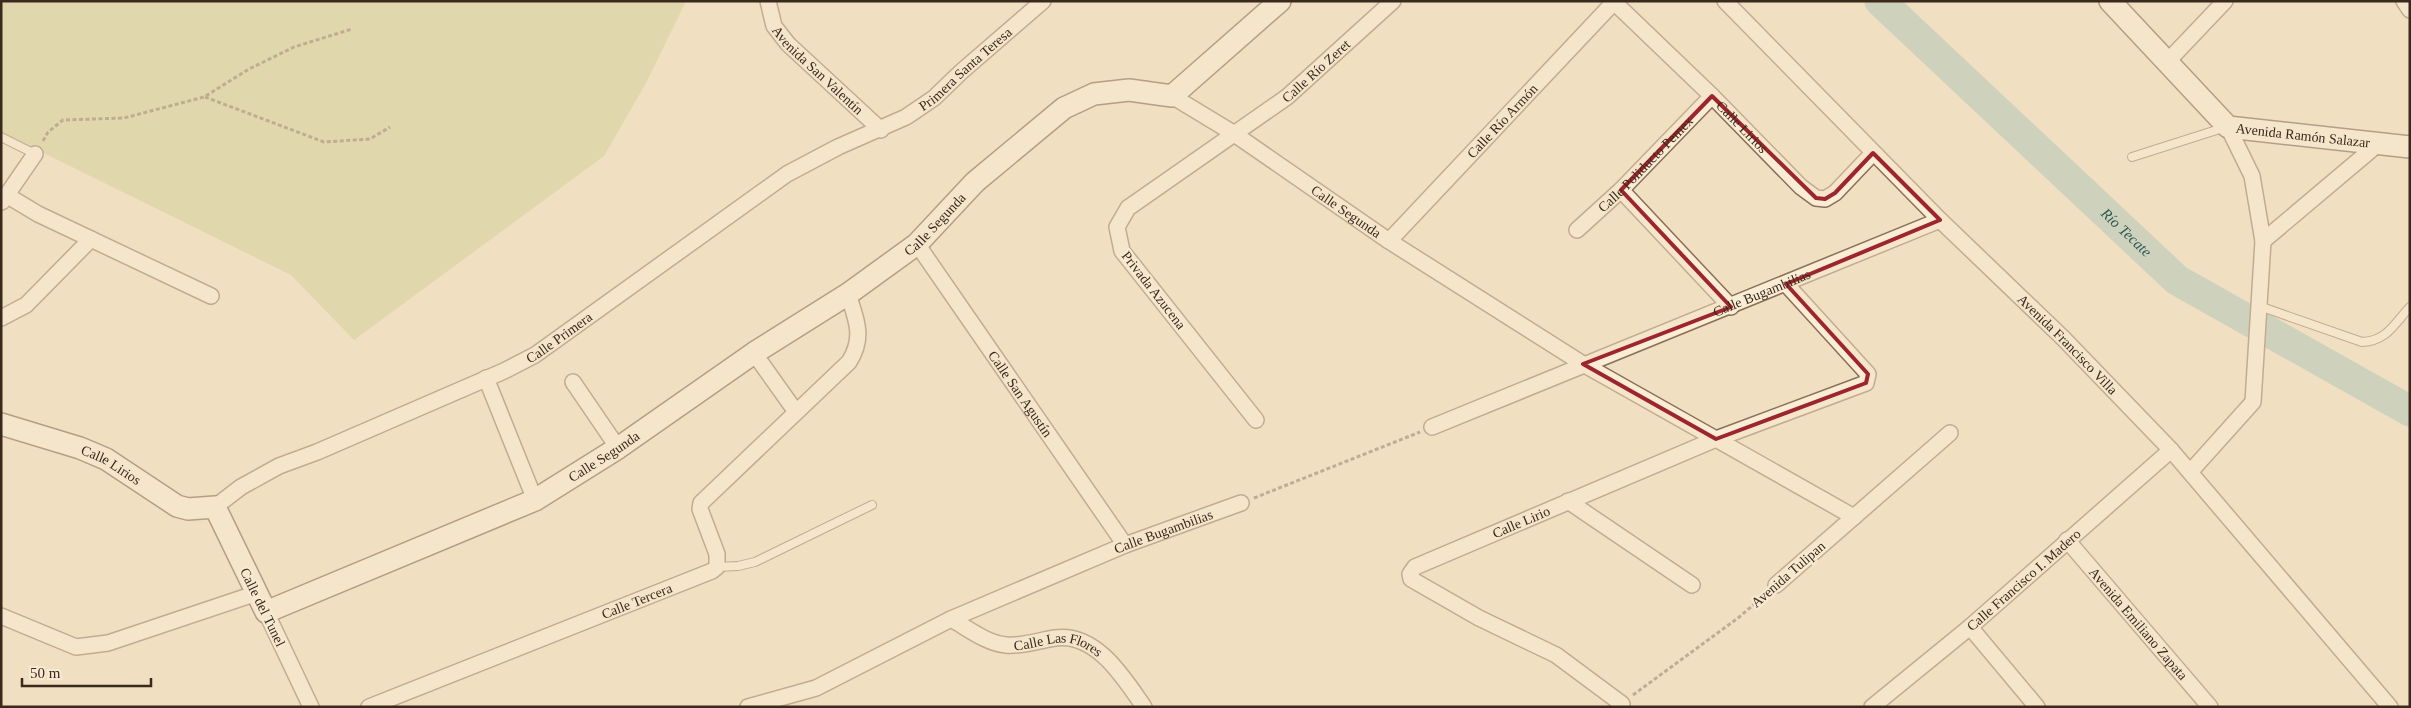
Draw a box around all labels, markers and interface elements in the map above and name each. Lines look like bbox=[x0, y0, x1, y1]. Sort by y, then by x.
street label: Avenida San Valentín bbox=[769, 23, 866, 118]
street label: Primera Santa Teresa bbox=[916, 24, 1015, 114]
street label: Calle Río Zeret bbox=[1279, 37, 1353, 106]
street label: Calle Río Armón bbox=[1464, 81, 1541, 161]
street label: Calle Lirios bbox=[1713, 98, 1770, 156]
street label: Calle Poliducto Pemex bbox=[1595, 113, 1696, 215]
street label: Avenida Ramón Salazar bbox=[2235, 121, 2371, 151]
street label: Calle Segunda bbox=[1308, 182, 1384, 242]
street label: Calle Segunda bbox=[901, 190, 969, 259]
water label: Río Tecate bbox=[2097, 204, 2155, 260]
street label: Privada Azucena bbox=[1119, 248, 1189, 333]
street label: Calle Bugambilias bbox=[1711, 267, 1813, 320]
street label: Avenida Francisco Villa bbox=[2014, 292, 2121, 398]
street label: Calle Primera bbox=[524, 309, 596, 366]
street label: Calle San Agustín bbox=[985, 348, 1055, 440]
street label: Calle Segunda bbox=[566, 428, 643, 485]
street label: Calle Lirios bbox=[79, 442, 144, 488]
street label: Calle Lirio bbox=[1490, 503, 1552, 541]
street label: Calle Bugambilias bbox=[1112, 507, 1215, 557]
street label: Calle Francisco I. Madero bbox=[1964, 526, 2084, 634]
street label: Avenida Tulipan bbox=[1748, 538, 1828, 610]
street label: Calle del Tunel bbox=[237, 565, 288, 649]
street label: Avenida Emiliano Zapata bbox=[2086, 565, 2191, 684]
street label: Calle Tercera bbox=[599, 580, 675, 622]
street label: Calle Las Flores bbox=[1013, 630, 1105, 660]
scale bar bbox=[22, 656, 151, 688]
text: 50 m bbox=[30, 665, 61, 681]

